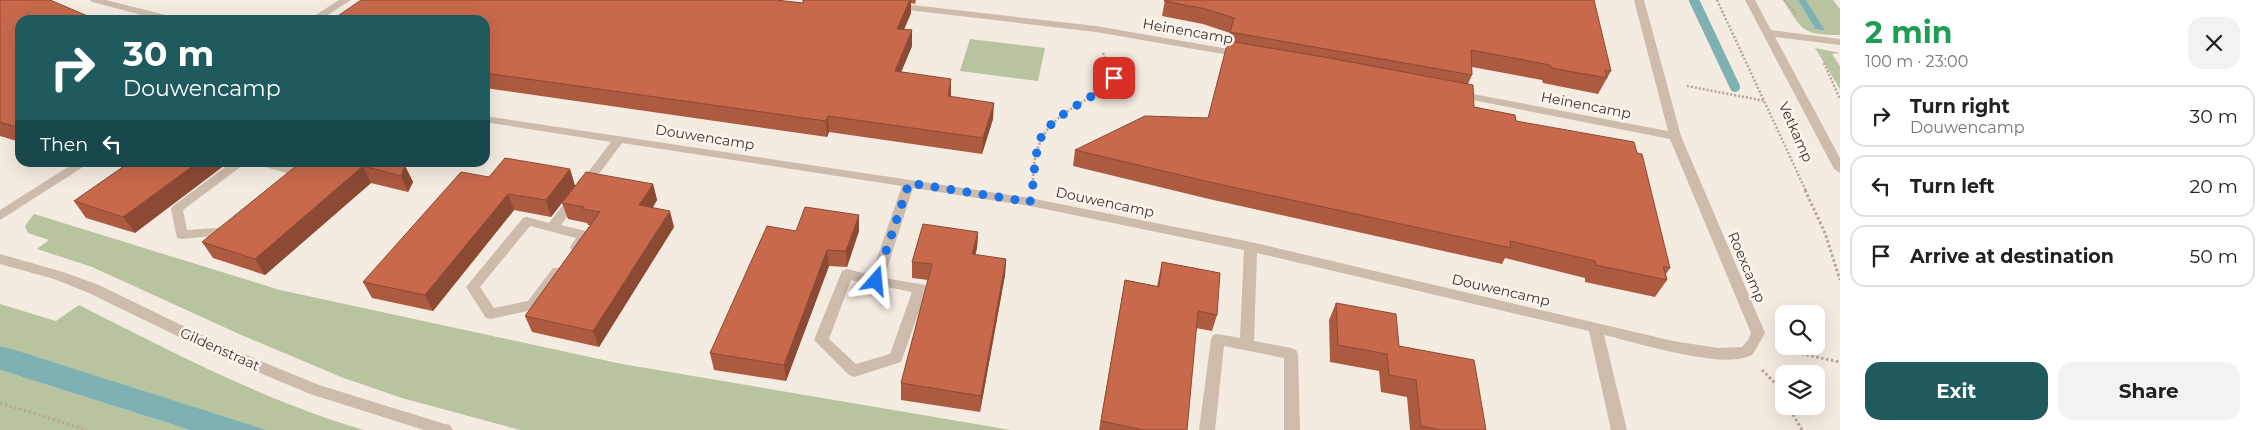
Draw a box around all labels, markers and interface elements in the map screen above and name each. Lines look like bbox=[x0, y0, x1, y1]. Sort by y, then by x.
street label: Heinencamp bbox=[1141, 14, 1235, 48]
text: 2 min bbox=[1865, 14, 1952, 51]
button: close bbox=[2188, 17, 2240, 69]
text: 30 m bbox=[123, 32, 214, 75]
icon: right bbox=[40, 35, 105, 100]
text: 100 m · 23:00 bbox=[1865, 52, 1968, 71]
pin bbox=[1093, 57, 1135, 99]
icon: arrive bbox=[1100, 64, 1128, 92]
text: Douwencamp bbox=[123, 75, 281, 102]
street label: Heinencamp bbox=[1539, 87, 1633, 123]
text: Turn right bbox=[1910, 95, 2010, 118]
street label: Vetkamp bbox=[1775, 99, 1817, 165]
icon: right bbox=[1867, 102, 1895, 130]
text: 30 m bbox=[2190, 105, 2238, 128]
text: Douwencamp bbox=[1910, 118, 2025, 137]
street label: Douwencamp bbox=[654, 120, 756, 154]
icon: left bbox=[98, 130, 126, 158]
text: Then bbox=[40, 133, 88, 156]
icon: left bbox=[1867, 172, 1895, 200]
text: Turn left bbox=[1910, 175, 1995, 198]
text: 20 m bbox=[2190, 175, 2238, 198]
street label: Douwencamp bbox=[1054, 183, 1156, 221]
street label: Roexcamp bbox=[1724, 229, 1770, 305]
icon: arrive bbox=[1867, 242, 1895, 270]
text: Arrive at destination bbox=[1910, 245, 2114, 268]
text: 50 m bbox=[2190, 245, 2238, 268]
position arrow bbox=[849, 254, 901, 306]
street label: Douwencamp bbox=[1450, 270, 1552, 310]
map controls bbox=[1775, 305, 1825, 415]
button: search bbox=[1775, 305, 1825, 355]
street label: Gildenstraat bbox=[177, 323, 263, 375]
button: Exit bbox=[1865, 362, 2048, 420]
button: Share bbox=[2058, 362, 2240, 420]
button: layers bbox=[1775, 365, 1825, 415]

